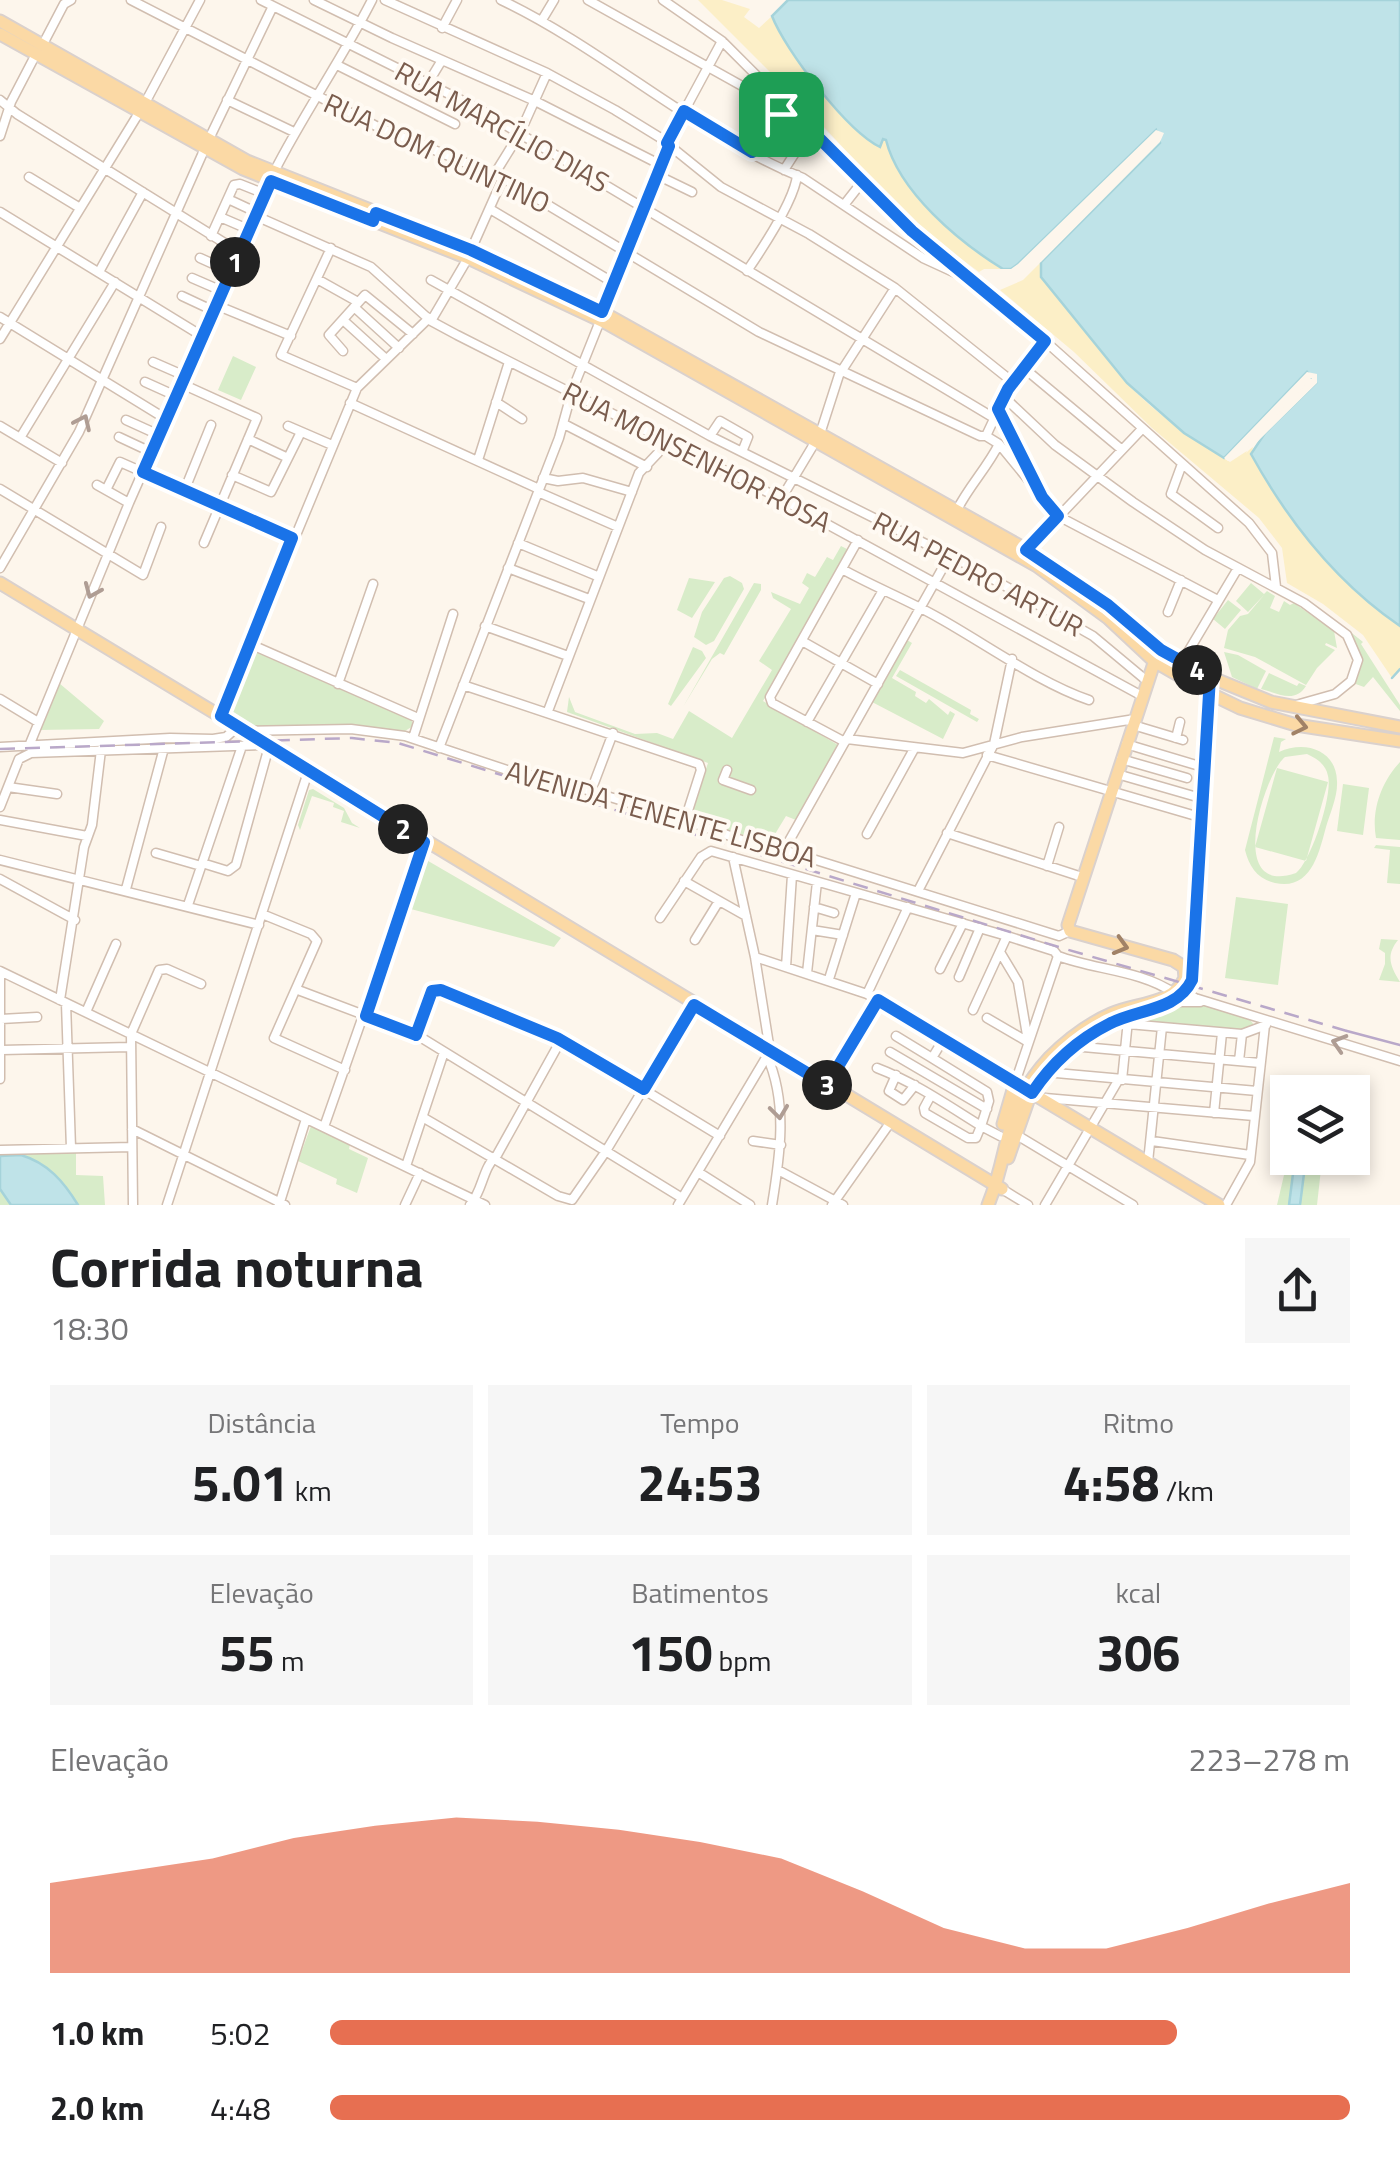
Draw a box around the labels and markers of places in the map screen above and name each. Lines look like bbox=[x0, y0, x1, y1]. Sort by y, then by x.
pin bbox=[739, 72, 824, 157]
pin: 1 bbox=[210, 237, 260, 287]
pin: 4 bbox=[1172, 645, 1222, 695]
pin: 2 bbox=[378, 804, 428, 854]
pin: 3 bbox=[802, 1060, 852, 1110]

